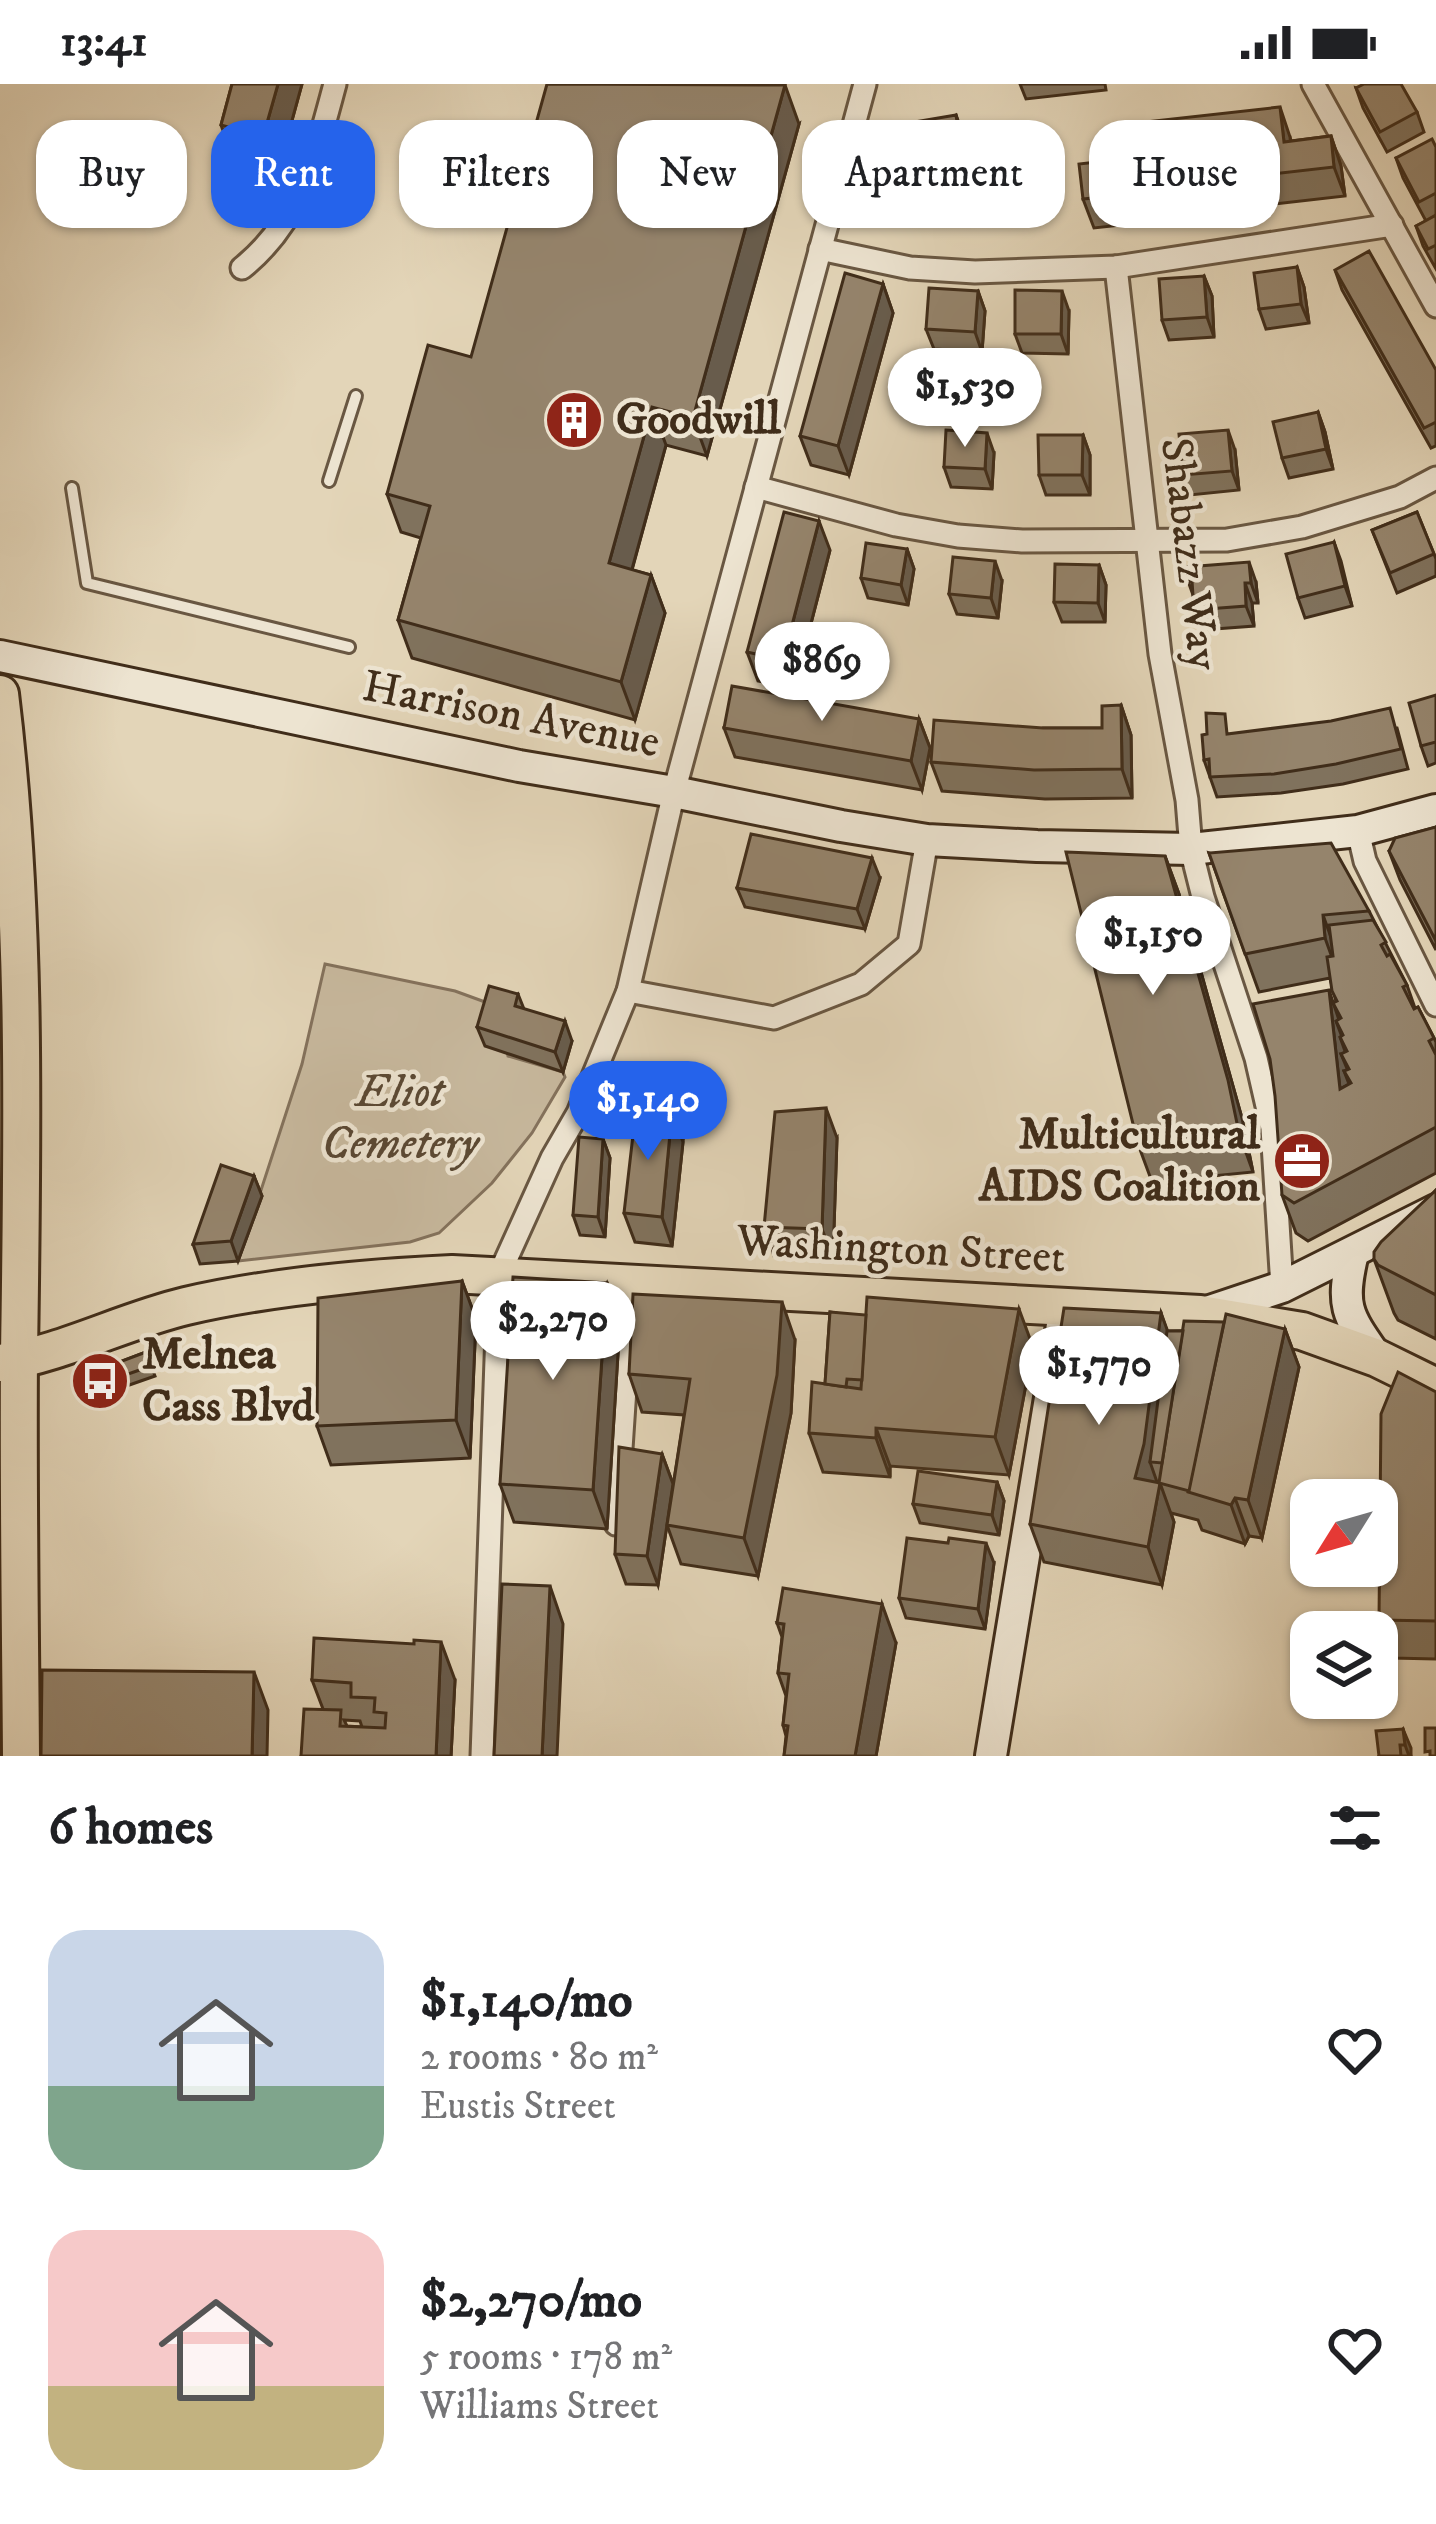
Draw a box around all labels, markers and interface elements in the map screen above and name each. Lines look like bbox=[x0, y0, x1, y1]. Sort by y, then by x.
text: 13:41 bbox=[60, 14, 147, 70]
chip: Buy bbox=[36, 120, 187, 228]
chip: Rent bbox=[211, 120, 375, 228]
chip: Filters bbox=[399, 120, 593, 228]
chip: New bbox=[617, 120, 778, 228]
chip: Apartment bbox=[802, 120, 1065, 228]
chip: House bbox=[1089, 120, 1280, 228]
pin: $1,530 bbox=[867, 348, 1063, 450]
text: $1,530 bbox=[915, 362, 1015, 411]
building icon: Goodwill bbox=[543, 389, 605, 451]
place label: Goodwill bbox=[616, 392, 781, 448]
street label: Shabazz Way bbox=[1147, 434, 1231, 674]
pin: $869 bbox=[751, 622, 893, 724]
text: $869 bbox=[782, 636, 862, 685]
street label: Harrison Avenue bbox=[358, 659, 664, 771]
pin: $1,150 bbox=[1055, 896, 1251, 998]
text: $1,150 bbox=[1103, 910, 1203, 959]
pin: $1,140 bbox=[550, 1061, 746, 1163]
park label: Eliot Cemetery bbox=[322, 1065, 481, 1173]
text: $1,140 bbox=[596, 1075, 700, 1124]
place label: Multicultural AIDS Coalition bbox=[978, 1107, 1260, 1215]
office icon: Multicultural AIDS Coalition bbox=[1271, 1130, 1333, 1192]
street label: Washington Street bbox=[734, 1213, 1067, 1287]
pin: $2,270 bbox=[455, 1281, 651, 1383]
text: $2,270 bbox=[497, 1295, 609, 1344]
pin: $1,770 bbox=[1001, 1326, 1197, 1428]
place label: Melnea Cass Blvd bbox=[142, 1327, 316, 1435]
text: $1,770 bbox=[1046, 1340, 1152, 1389]
bus stop icon: Melnea Cass Blvd bbox=[69, 1350, 131, 1412]
north arrow bbox=[1290, 1479, 1398, 1587]
map controls bbox=[1290, 1479, 1398, 1719]
button: layers bbox=[1290, 1611, 1398, 1719]
icon: filters bbox=[1322, 1795, 1388, 1861]
text: 6 homes bbox=[48, 1796, 213, 1860]
text: $1,140/mo bbox=[420, 1969, 633, 2033]
icon: home bbox=[144, 1978, 288, 2122]
icon: heart bbox=[1322, 2017, 1388, 2083]
text: 2 rooms · 80 m² bbox=[420, 2033, 658, 2082]
text: Eustis Street bbox=[420, 2082, 616, 2131]
text: $2,270/mo bbox=[420, 2269, 642, 2333]
icon: home bbox=[144, 2278, 288, 2422]
icon: heart bbox=[1322, 2317, 1388, 2383]
text: 5 rooms · 178 m² bbox=[420, 2333, 672, 2382]
text: Williams Street bbox=[420, 2382, 659, 2431]

